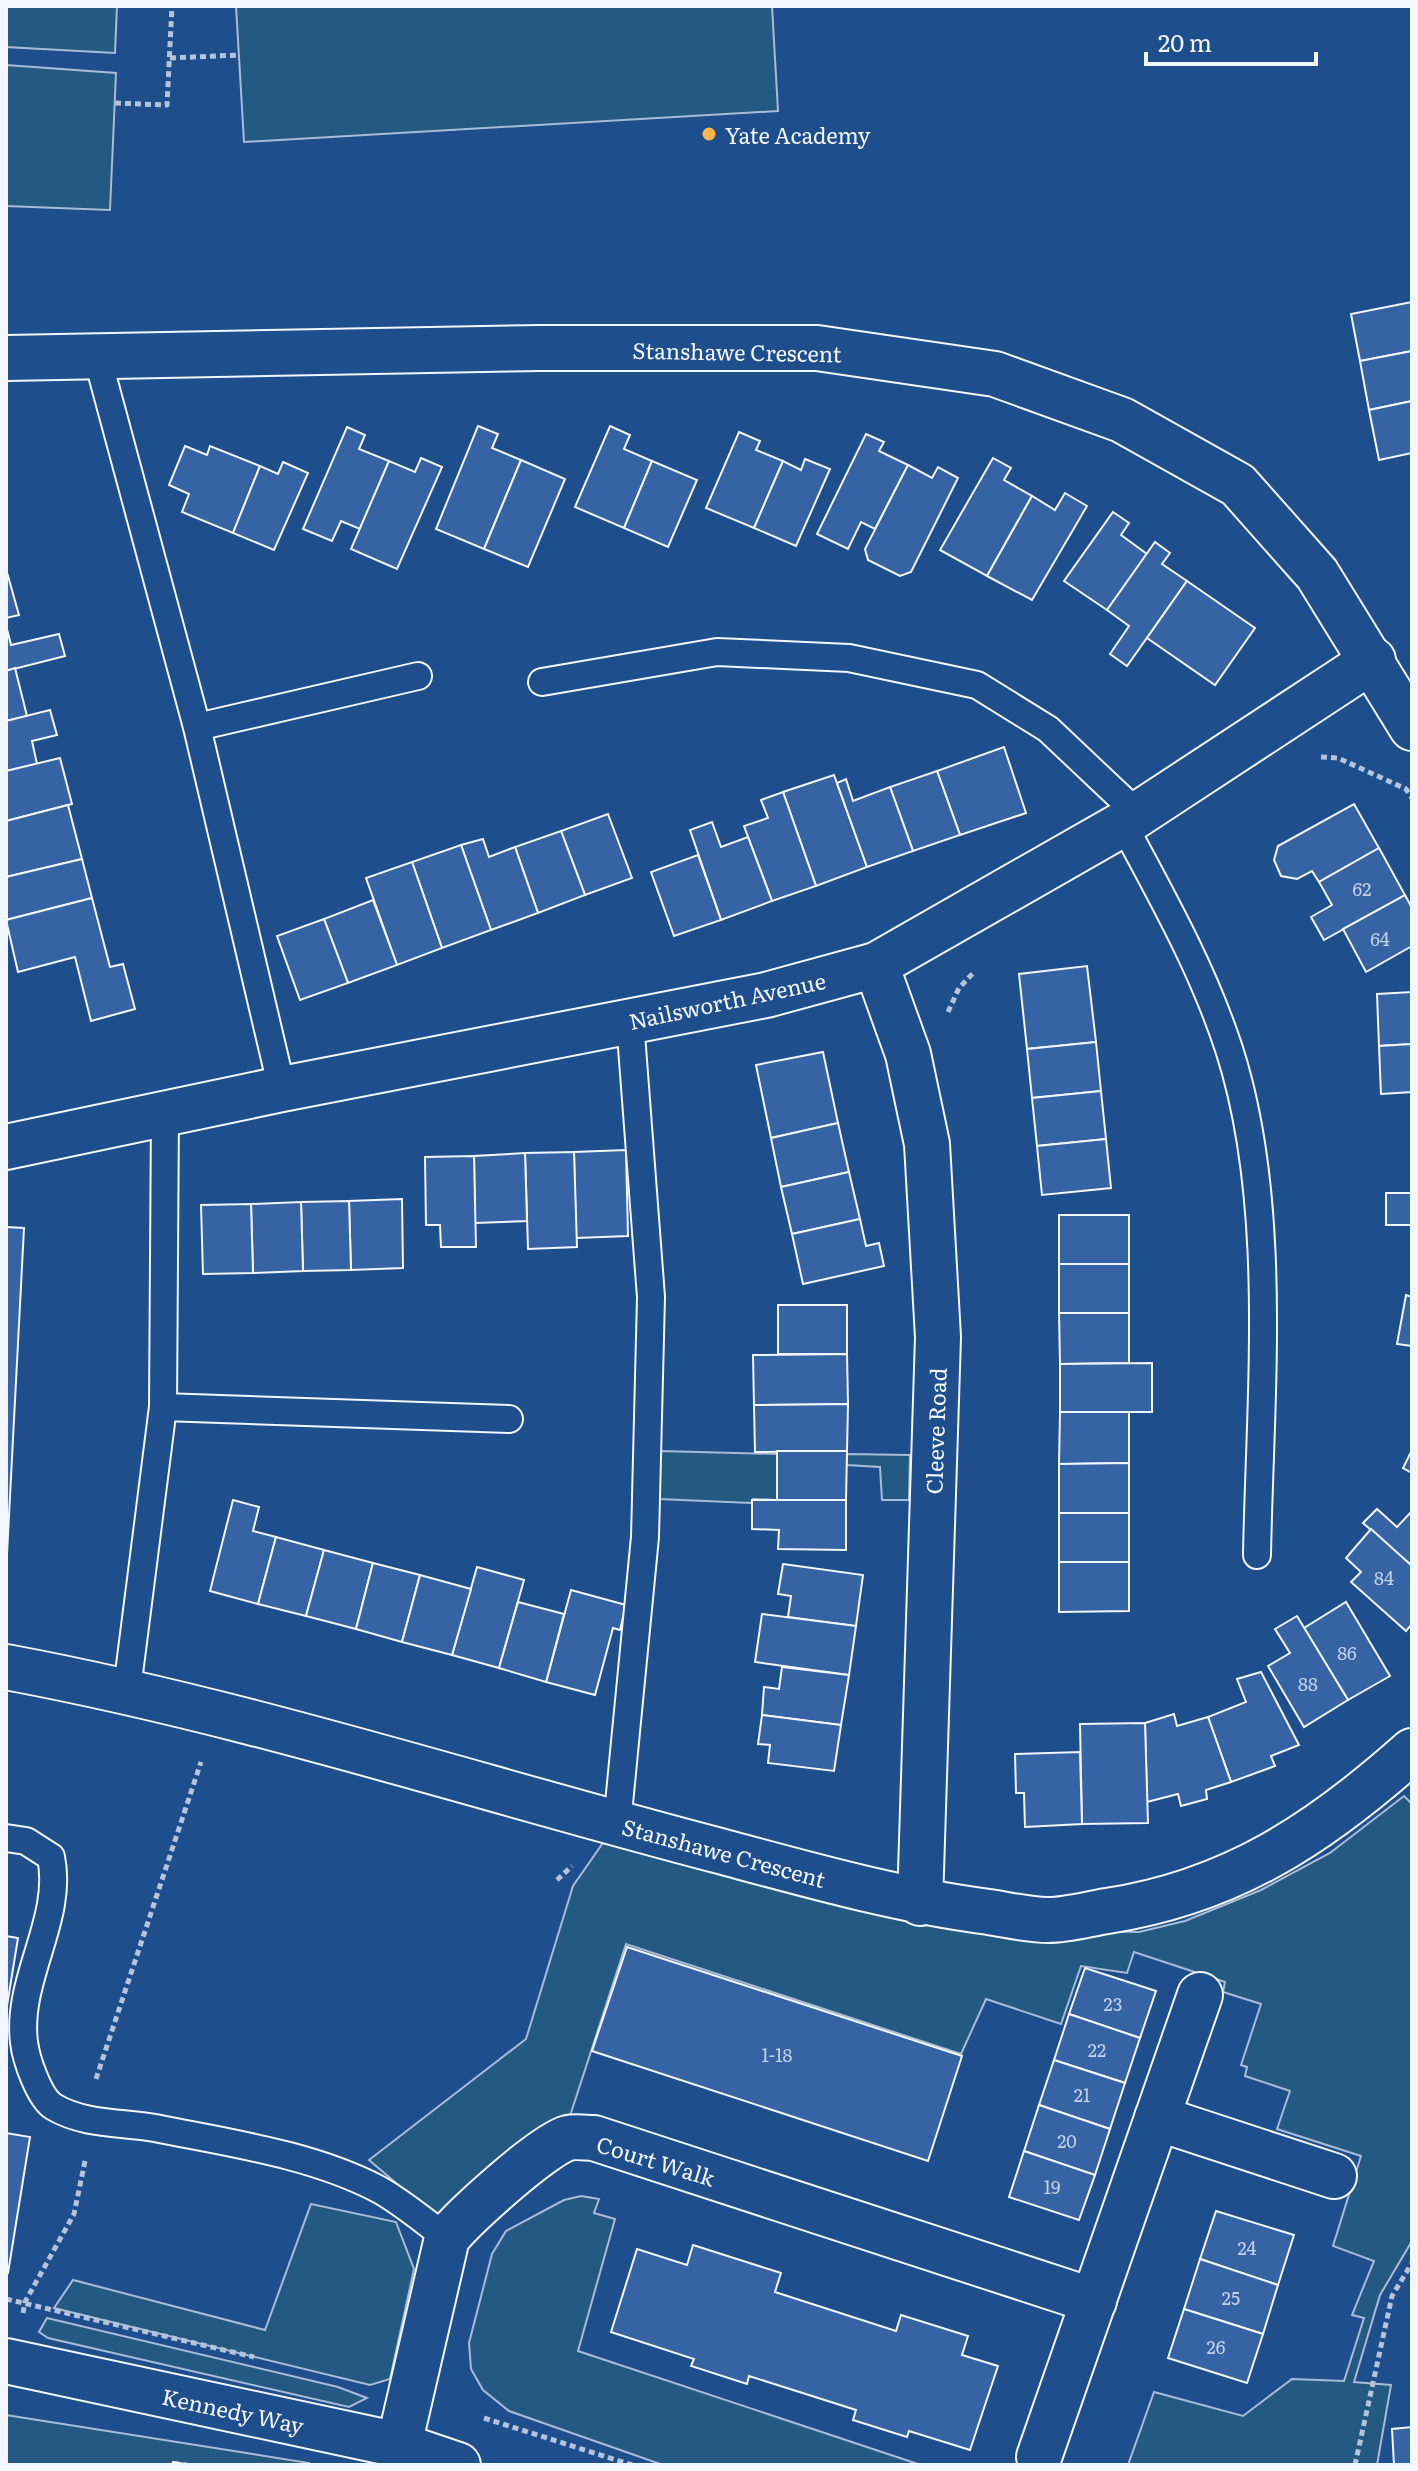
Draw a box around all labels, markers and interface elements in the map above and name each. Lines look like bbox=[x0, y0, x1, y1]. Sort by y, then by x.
scale bar bbox=[1146, 16, 1316, 66]
text: 20 m bbox=[1158, 24, 1212, 59]
place label: Yate Academy bbox=[725, 118, 871, 151]
marker: Yate Academy bbox=[700, 125, 718, 143]
street label: Stanshawe Crescent bbox=[632, 333, 842, 369]
house number: 62 bbox=[1353, 875, 1371, 902]
house number: 64 bbox=[1370, 925, 1390, 952]
street label: Nailsworth Avenue bbox=[625, 963, 829, 1037]
street label: Cleeve Road bbox=[916, 1367, 954, 1495]
house number: 84 bbox=[1374, 1564, 1394, 1591]
house number: 86 bbox=[1337, 1639, 1357, 1666]
house number: 88 bbox=[1298, 1670, 1318, 1697]
street label: Stanshawe Crescent bbox=[619, 1809, 829, 1895]
house number: 23 bbox=[1104, 1990, 1122, 2017]
house number: 22 bbox=[1088, 2036, 1106, 2063]
house number: 1-18 bbox=[762, 2041, 793, 2068]
house number: 21 bbox=[1074, 2081, 1090, 2108]
street label: Court Walk bbox=[593, 2126, 720, 2194]
house number: 20 bbox=[1057, 2127, 1077, 2154]
house number: 19 bbox=[1044, 2173, 1060, 2200]
house number: 24 bbox=[1237, 2234, 1257, 2261]
house number: 25 bbox=[1222, 2284, 1240, 2311]
house number: 26 bbox=[1207, 2333, 1226, 2360]
street label: Kennedy Way bbox=[159, 2379, 307, 2441]

